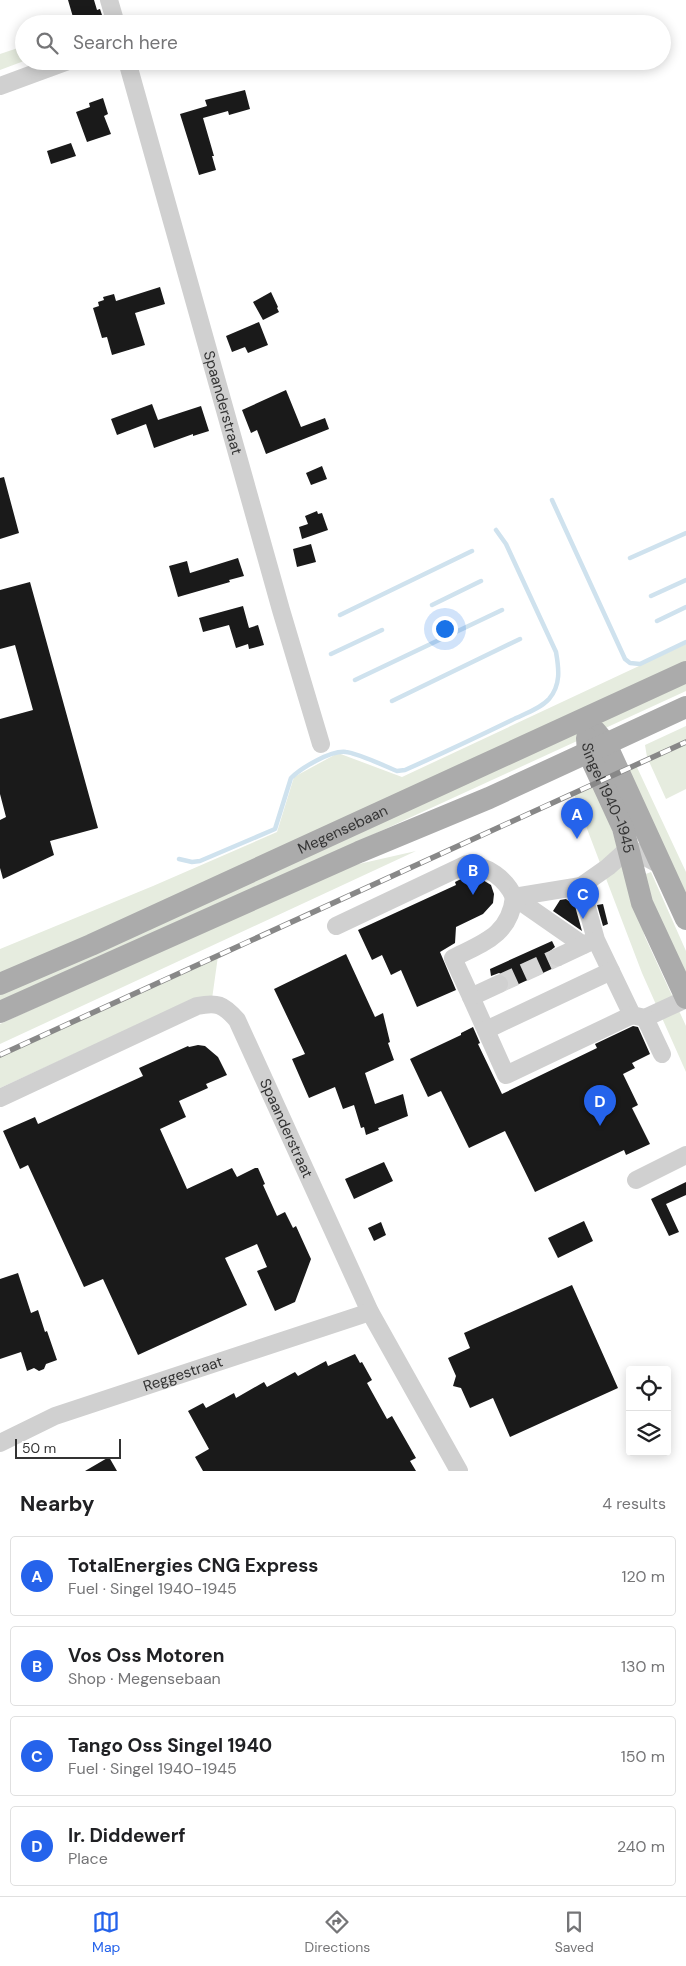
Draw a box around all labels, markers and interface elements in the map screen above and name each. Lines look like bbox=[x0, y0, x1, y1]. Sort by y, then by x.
search box bbox=[15, 15, 671, 70]
icon: search bbox=[33, 29, 61, 57]
text: Search here bbox=[73, 30, 178, 55]
street label: Spaanderstraat bbox=[199, 348, 247, 457]
your location bbox=[432, 616, 458, 642]
street label: Singel 1940-1945 bbox=[577, 742, 639, 855]
pin: A bbox=[561, 798, 593, 839]
street label: Megensebaan bbox=[295, 800, 391, 859]
pin: B bbox=[457, 854, 489, 895]
pin: C bbox=[567, 878, 599, 919]
street label: Spaanderstraat bbox=[255, 1075, 318, 1181]
pin: D bbox=[584, 1085, 616, 1126]
street label: Reggestraat bbox=[141, 1351, 225, 1396]
map controls bbox=[626, 1366, 671, 1456]
button: locate bbox=[626, 1366, 671, 1411]
button: layers bbox=[626, 1411, 671, 1456]
scale bar bbox=[15, 1436, 121, 1459]
text: 50 m bbox=[22, 1439, 56, 1457]
text: Nearby bbox=[20, 1490, 94, 1518]
text: 4 results bbox=[602, 1493, 666, 1514]
text: TotalEnergies CNG Express bbox=[68, 1553, 318, 1578]
text: A bbox=[31, 1566, 43, 1587]
text: 120 m bbox=[621, 1566, 665, 1587]
text: Fuel · Singel 1940-1945 bbox=[68, 1578, 237, 1599]
text: Vos Oss Motoren bbox=[68, 1643, 224, 1668]
text: B bbox=[32, 1656, 42, 1677]
text: 130 m bbox=[621, 1656, 665, 1677]
text: Shop · Megensebaan bbox=[68, 1668, 221, 1689]
text: Tango Oss Singel 1940 bbox=[68, 1733, 272, 1758]
text: C bbox=[31, 1746, 43, 1767]
text: 150 m bbox=[621, 1746, 665, 1767]
text: Fuel · Singel 1940-1945 bbox=[68, 1758, 237, 1779]
text: Ir. Diddewerf bbox=[68, 1823, 186, 1848]
text: D bbox=[31, 1836, 43, 1857]
text: 240 m bbox=[617, 1836, 665, 1857]
text: Place bbox=[68, 1848, 108, 1869]
tab: Map bbox=[92, 1908, 120, 1956]
tab: Directions bbox=[305, 1908, 370, 1956]
tab: Saved bbox=[555, 1908, 594, 1956]

